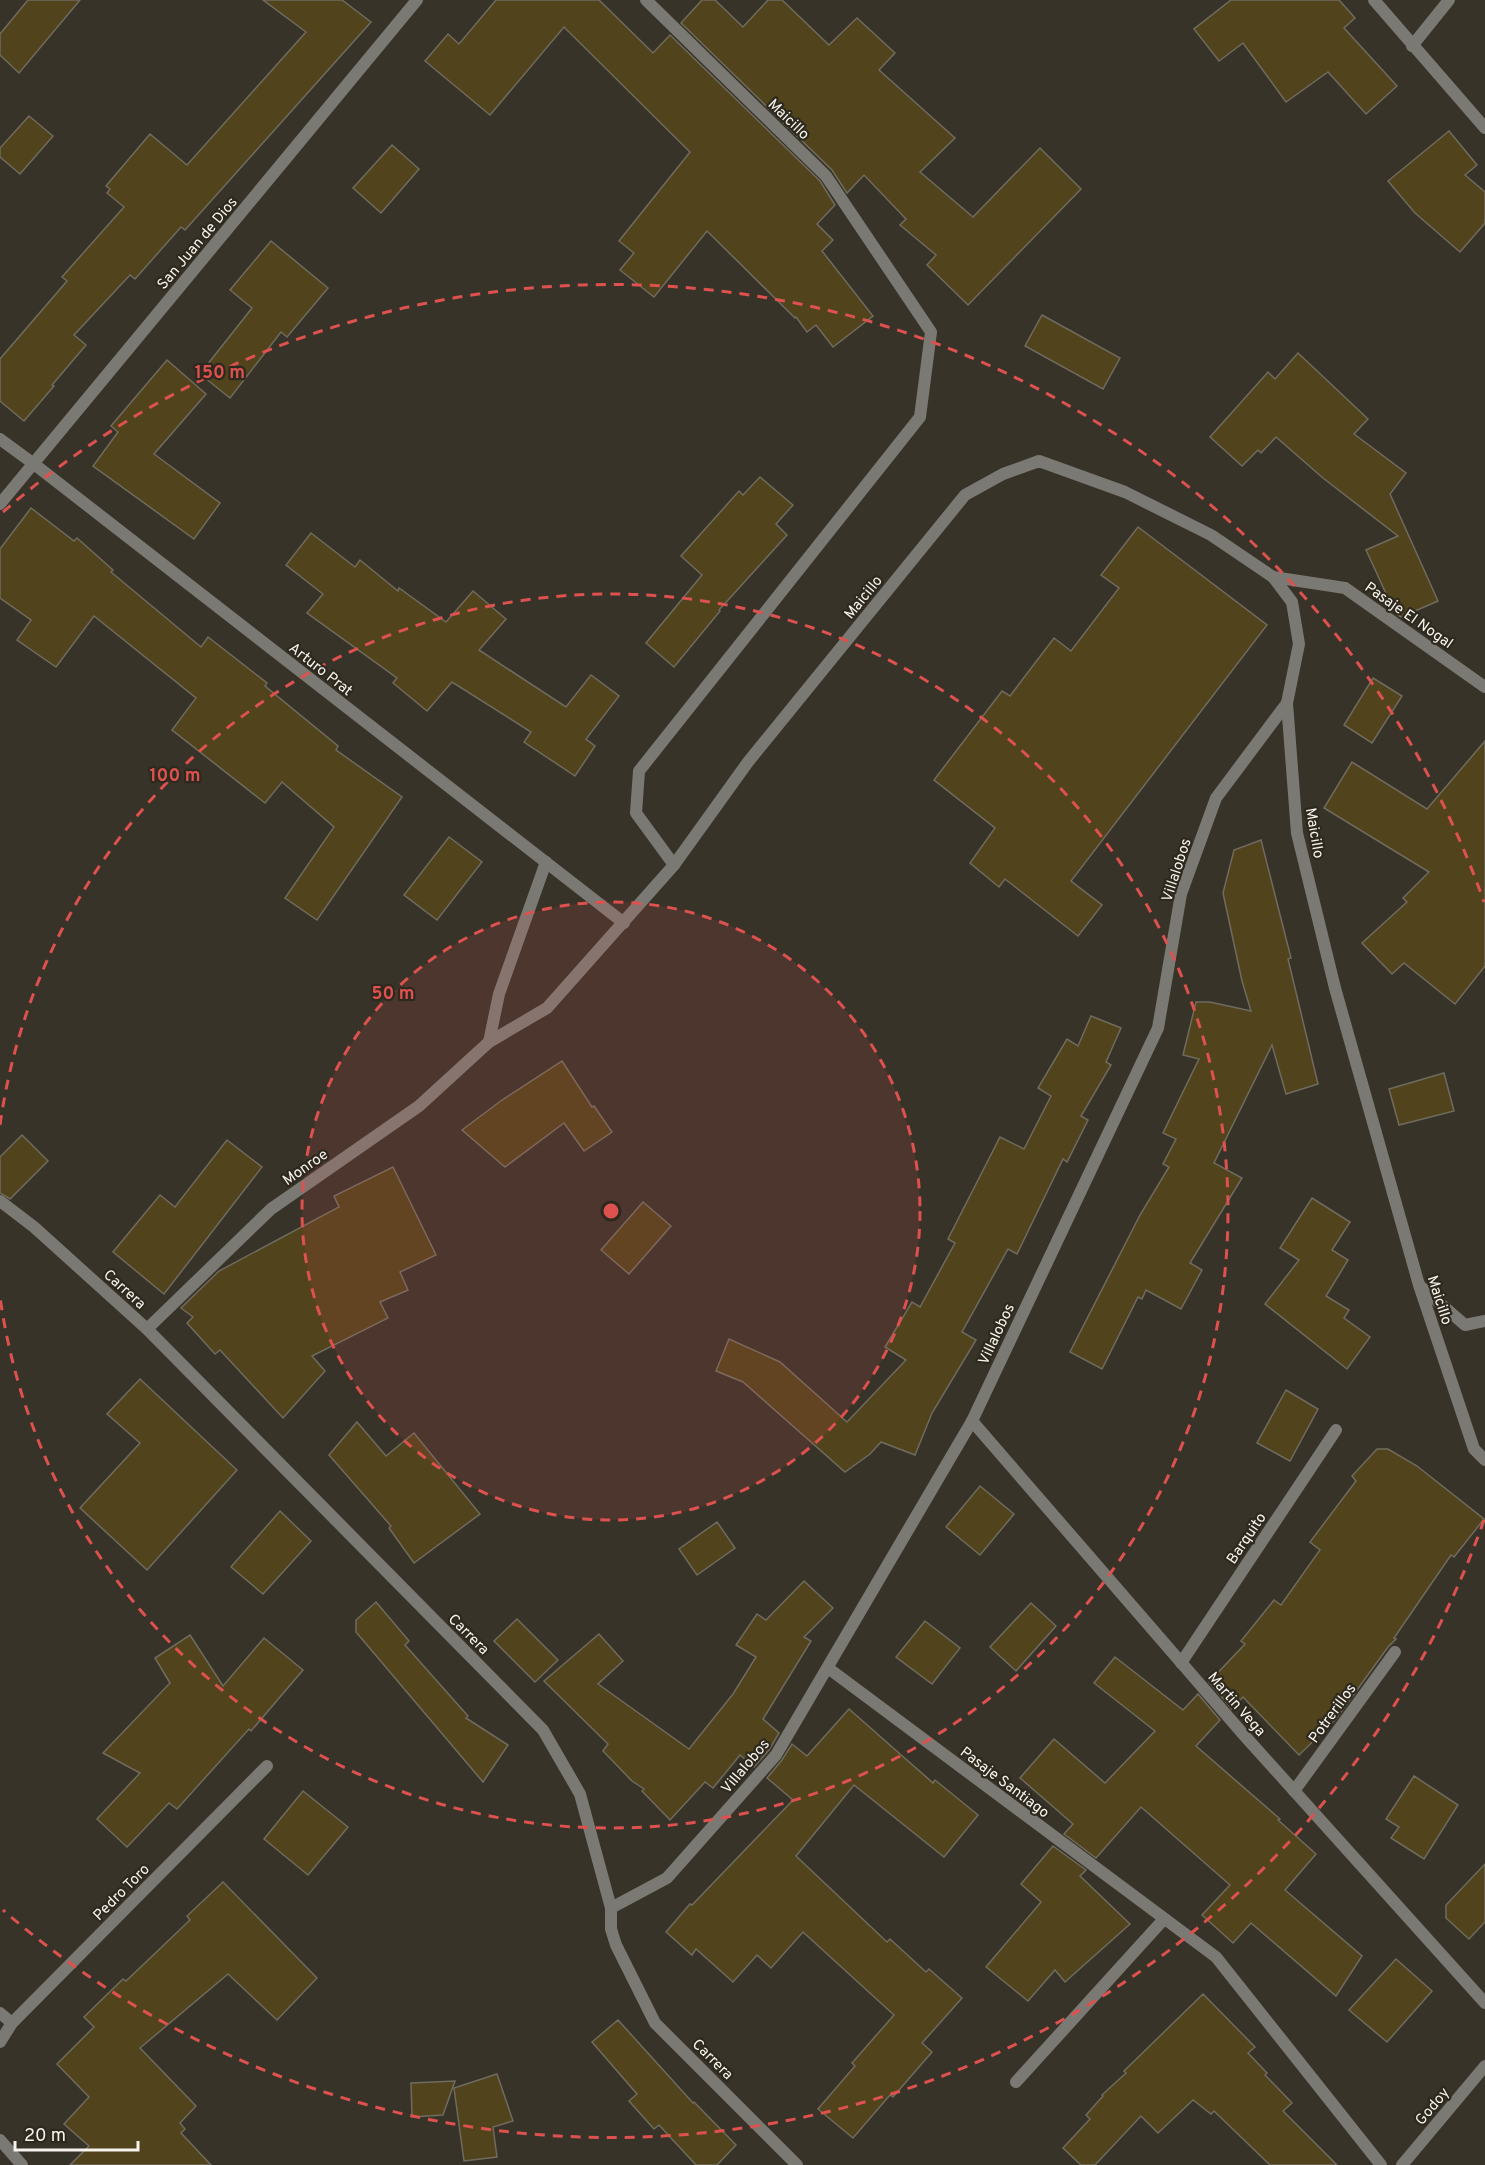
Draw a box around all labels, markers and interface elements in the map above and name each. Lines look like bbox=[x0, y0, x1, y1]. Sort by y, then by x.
street label: Maicillo bbox=[763, 96, 813, 145]
street label: San Juan de Dios bbox=[154, 194, 242, 294]
text: 150 m bbox=[195, 362, 245, 385]
street label: Maicillo bbox=[841, 572, 888, 624]
street label: Pasaje El Nogal bbox=[1360, 579, 1456, 654]
street label: Arturo Prat bbox=[284, 639, 356, 701]
text: 100 m bbox=[149, 765, 201, 788]
street label: Maicillo bbox=[1300, 807, 1327, 860]
street label: Villalobos bbox=[1158, 836, 1197, 905]
text: 50 m bbox=[371, 983, 415, 1006]
street label: Monroe bbox=[279, 1146, 332, 1191]
centre of rings bbox=[601, 1201, 621, 1221]
street label: Carrera bbox=[99, 1266, 149, 1314]
street label: Maicillo bbox=[1422, 1273, 1455, 1328]
street label: Villalobos bbox=[975, 1301, 1020, 1368]
street label: Barquito bbox=[1223, 1509, 1271, 1568]
street label: Carrera bbox=[443, 1610, 493, 1660]
street label: Martin Vega bbox=[1203, 1669, 1269, 1741]
street label: Potrerillos bbox=[1305, 1680, 1361, 1747]
street label: Villalobos bbox=[718, 1736, 775, 1798]
street label: Pasaje Santiago bbox=[956, 1743, 1053, 1823]
street label: Pedro Toro bbox=[90, 1861, 154, 1925]
street label: Carrera bbox=[687, 2035, 737, 2085]
street label: Godoy bbox=[1412, 2084, 1454, 2130]
scale bar bbox=[15, 2114, 138, 2152]
text: 20 m bbox=[24, 2125, 66, 2148]

